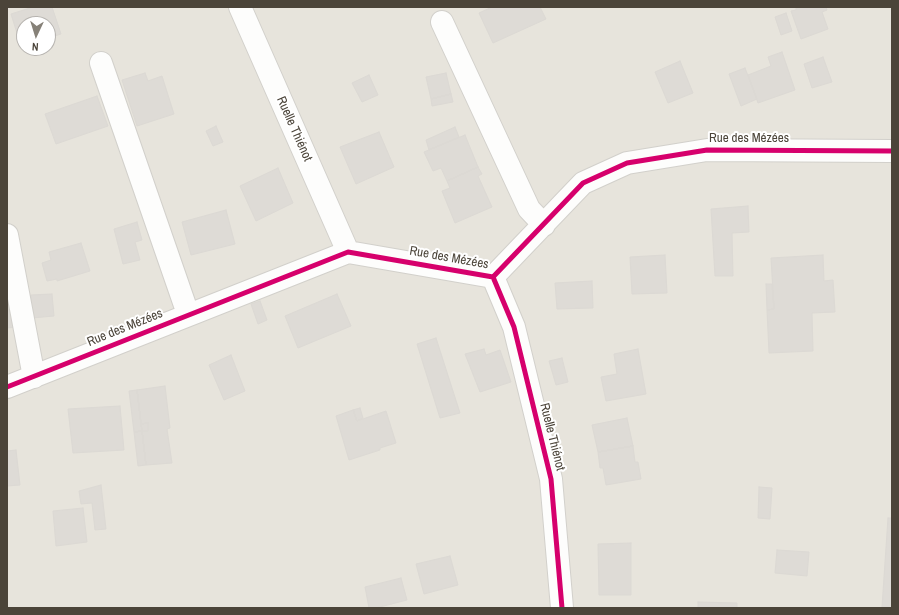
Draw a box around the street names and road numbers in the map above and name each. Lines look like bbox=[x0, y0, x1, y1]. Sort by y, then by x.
street label: Ruelle Thiénot bbox=[273, 94, 315, 164]
street label: Rue des Mézées bbox=[709, 131, 789, 147]
street label: Rue des Mézées bbox=[408, 243, 490, 273]
street label: Rue des Mézées bbox=[85, 306, 165, 350]
street label: Ruelle Thiénot bbox=[536, 401, 568, 473]

